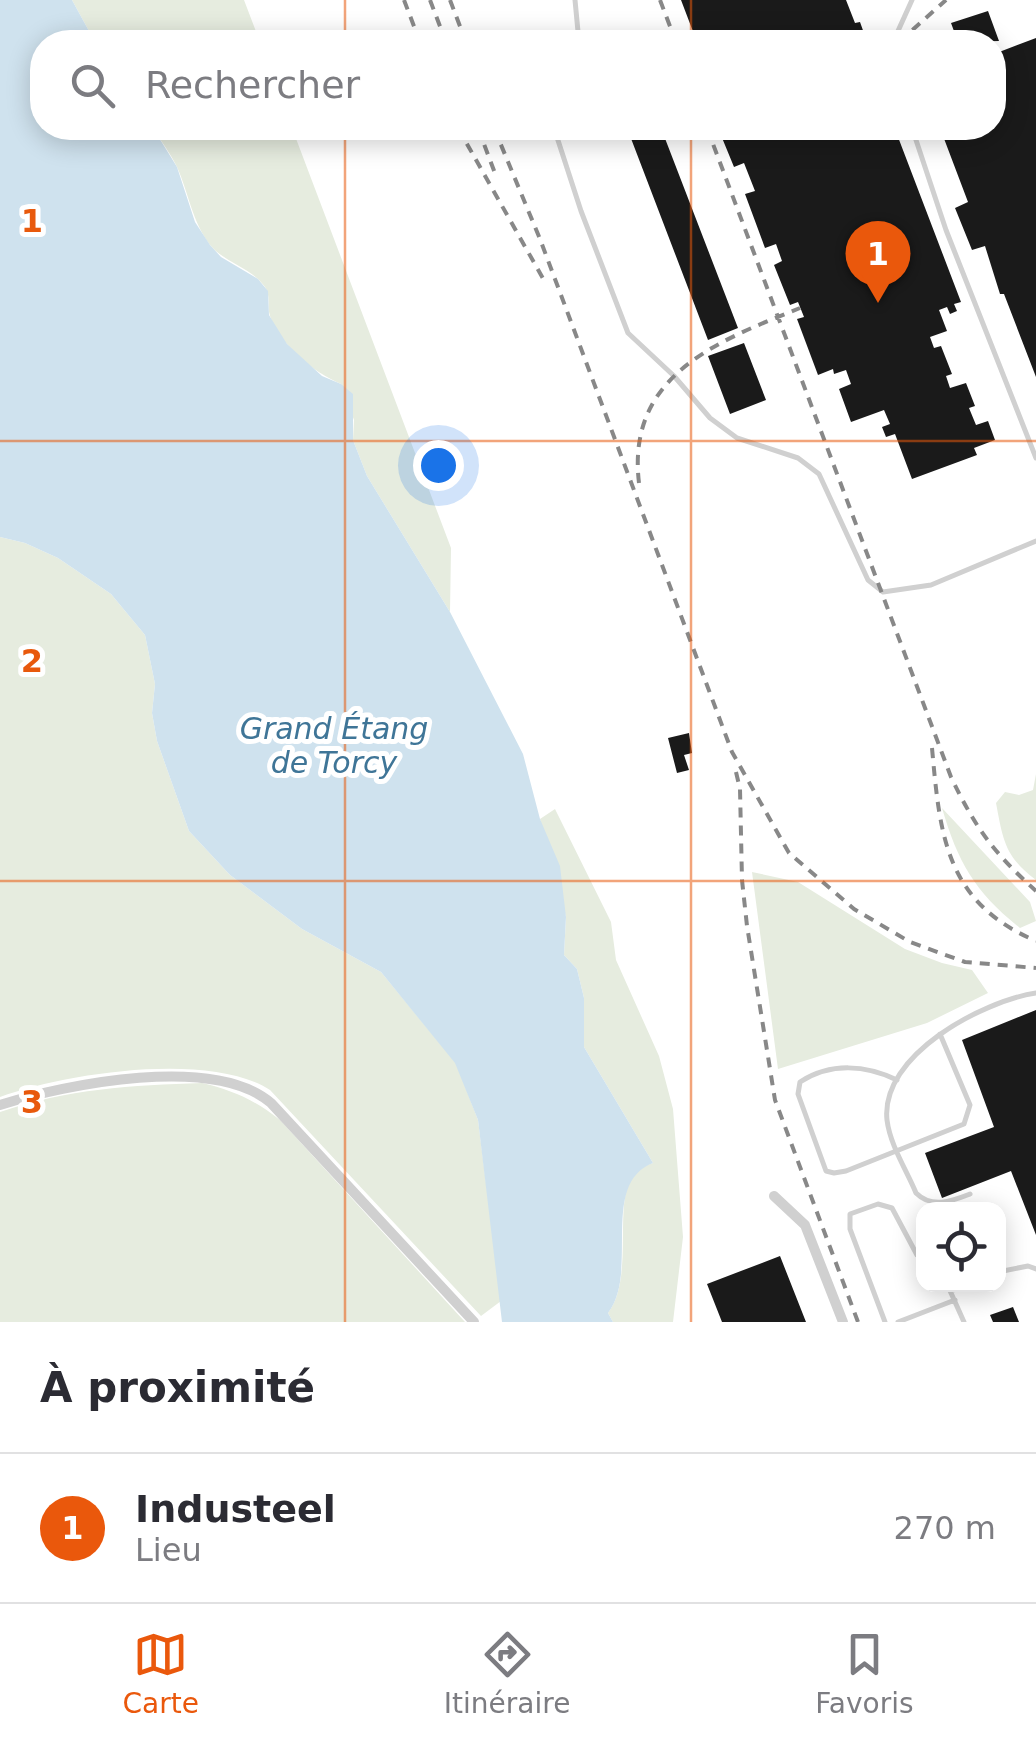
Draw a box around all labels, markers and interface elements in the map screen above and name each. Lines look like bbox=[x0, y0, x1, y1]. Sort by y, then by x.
search box bbox=[30, 30, 1006, 140]
icon: search bbox=[65, 58, 120, 113]
text: Rechercher bbox=[145, 63, 360, 107]
text: 1 bbox=[21, 202, 43, 240]
pin: 1 bbox=[846, 220, 910, 303]
your location bbox=[413, 440, 464, 491]
text: 2 bbox=[21, 642, 43, 680]
water label: Grand Étang de Torcy bbox=[240, 711, 428, 780]
text: 3 bbox=[21, 1083, 43, 1121]
map controls bbox=[916, 1202, 1006, 1292]
button: locate bbox=[916, 1202, 1006, 1292]
text: À proximité bbox=[40, 1363, 315, 1412]
text: Industeel bbox=[135, 1487, 336, 1531]
text: 1 bbox=[61, 1509, 84, 1547]
text: 270 m bbox=[894, 1509, 996, 1547]
text: Lieu bbox=[135, 1531, 202, 1569]
tab: Carte bbox=[122, 1627, 199, 1720]
tab: Itinéraire bbox=[444, 1627, 570, 1720]
tab: Favoris bbox=[815, 1627, 914, 1720]

